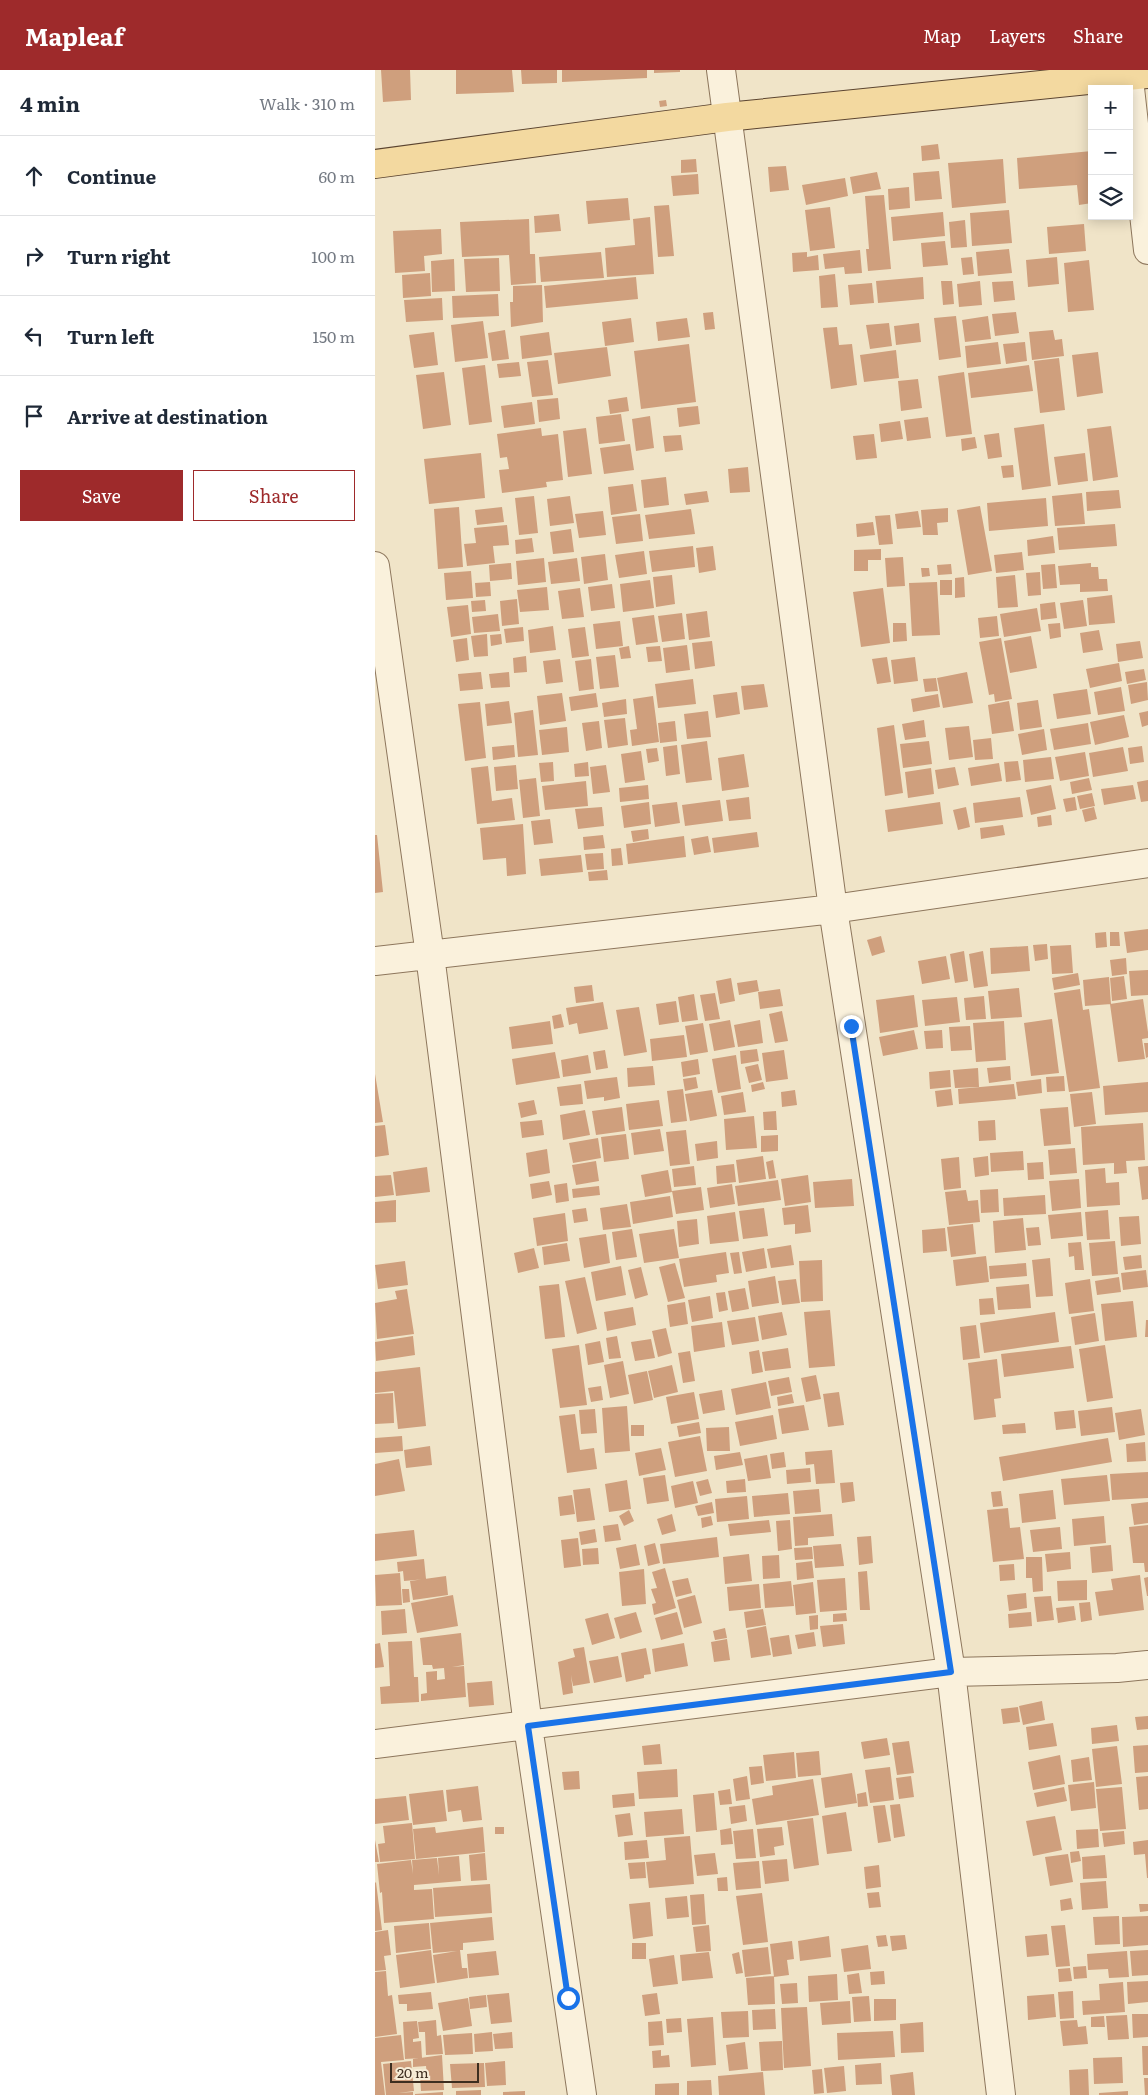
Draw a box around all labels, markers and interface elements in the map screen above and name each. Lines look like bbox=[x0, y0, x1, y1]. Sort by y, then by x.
text: Mapleaf bbox=[25, 18, 124, 53]
text: Map bbox=[923, 22, 961, 49]
text: Layers bbox=[989, 22, 1045, 49]
text: Share bbox=[1073, 22, 1123, 49]
map controls bbox=[1088, 85, 1133, 220]
button: + bbox=[1088, 85, 1133, 130]
text: 4 min bbox=[20, 87, 80, 118]
text: Walk · 310 m bbox=[259, 91, 355, 115]
button: − bbox=[1088, 130, 1133, 175]
icon: ahead bbox=[20, 162, 48, 190]
text: Continue bbox=[67, 162, 156, 190]
text: 60 m bbox=[318, 164, 355, 188]
button: layers bbox=[1088, 175, 1133, 220]
icon: right bbox=[20, 242, 48, 270]
text: Turn right bbox=[67, 242, 171, 270]
text: 100 m bbox=[311, 244, 355, 268]
icon: left bbox=[20, 322, 48, 350]
text: Turn left bbox=[67, 322, 154, 350]
text: 150 m bbox=[312, 324, 355, 348]
icon: arrive bbox=[20, 402, 48, 430]
text: Arrive at destination bbox=[67, 402, 268, 430]
button: Save bbox=[20, 470, 183, 521]
button: Share bbox=[193, 470, 355, 521]
route end bbox=[840, 1015, 863, 1038]
route start bbox=[557, 1987, 580, 2010]
scale bar bbox=[390, 2060, 479, 2083]
text: 20 m bbox=[397, 2062, 429, 2082]

